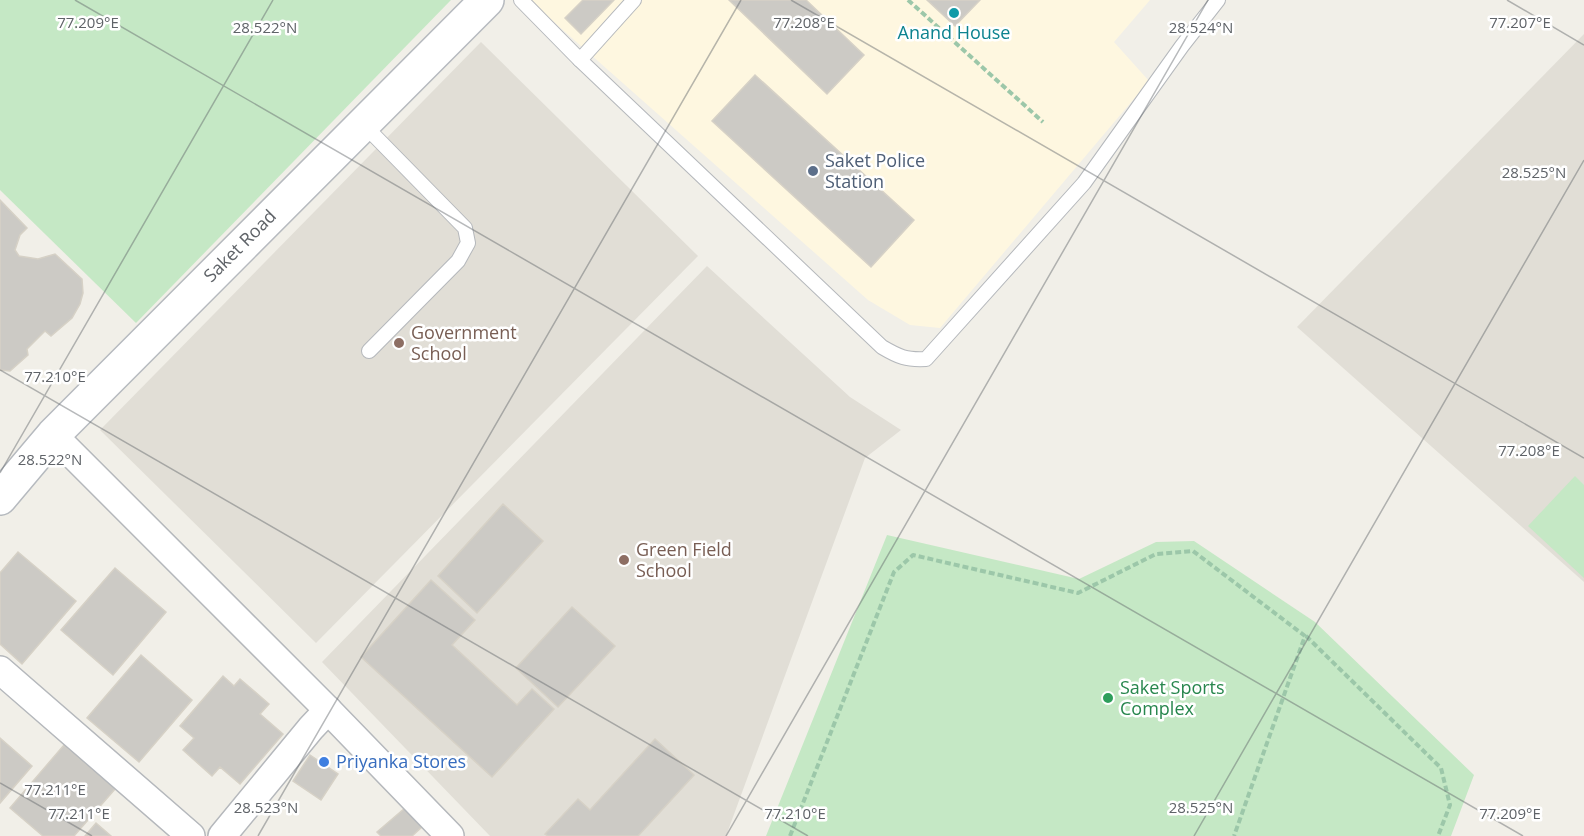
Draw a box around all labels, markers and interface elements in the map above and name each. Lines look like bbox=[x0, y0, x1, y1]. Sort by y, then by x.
marker: Anand House bbox=[947, 6, 961, 20]
text: 77.209°E bbox=[57, 12, 119, 32]
text: 77.208°E bbox=[773, 12, 835, 32]
text: 77.207°E bbox=[1489, 12, 1551, 32]
text: 28.522°N bbox=[233, 17, 297, 37]
text: 28.524°N bbox=[1169, 17, 1233, 37]
place label: Anand House bbox=[898, 20, 1010, 44]
place label: Saket Police Station bbox=[825, 148, 925, 193]
text: 28.525°N bbox=[1502, 162, 1566, 182]
marker: Saket Police Station bbox=[806, 164, 820, 178]
street label: Saket Road bbox=[198, 204, 281, 287]
place label: Government School bbox=[411, 320, 517, 365]
marker: Government School bbox=[392, 336, 406, 350]
text: 77.210°E bbox=[24, 366, 86, 386]
text: 77.208°E bbox=[1498, 440, 1560, 460]
text: 28.522°N bbox=[18, 449, 82, 469]
place label: Green Field School bbox=[636, 537, 732, 582]
marker: Green Field School bbox=[617, 553, 631, 567]
place label: Saket Sports Complex bbox=[1120, 675, 1225, 720]
marker: Saket Sports Complex bbox=[1101, 691, 1115, 705]
place label: Priyanka Stores bbox=[336, 749, 466, 773]
marker: Priyanka Stores bbox=[317, 755, 331, 769]
text: 77.211°E bbox=[24, 779, 86, 799]
text: 28.523°N bbox=[234, 797, 298, 817]
text: 28.525°N bbox=[1169, 797, 1233, 817]
text: 77.211°E bbox=[48, 803, 110, 823]
text: 77.210°E bbox=[764, 803, 826, 823]
text: 77.209°E bbox=[1479, 803, 1541, 823]

